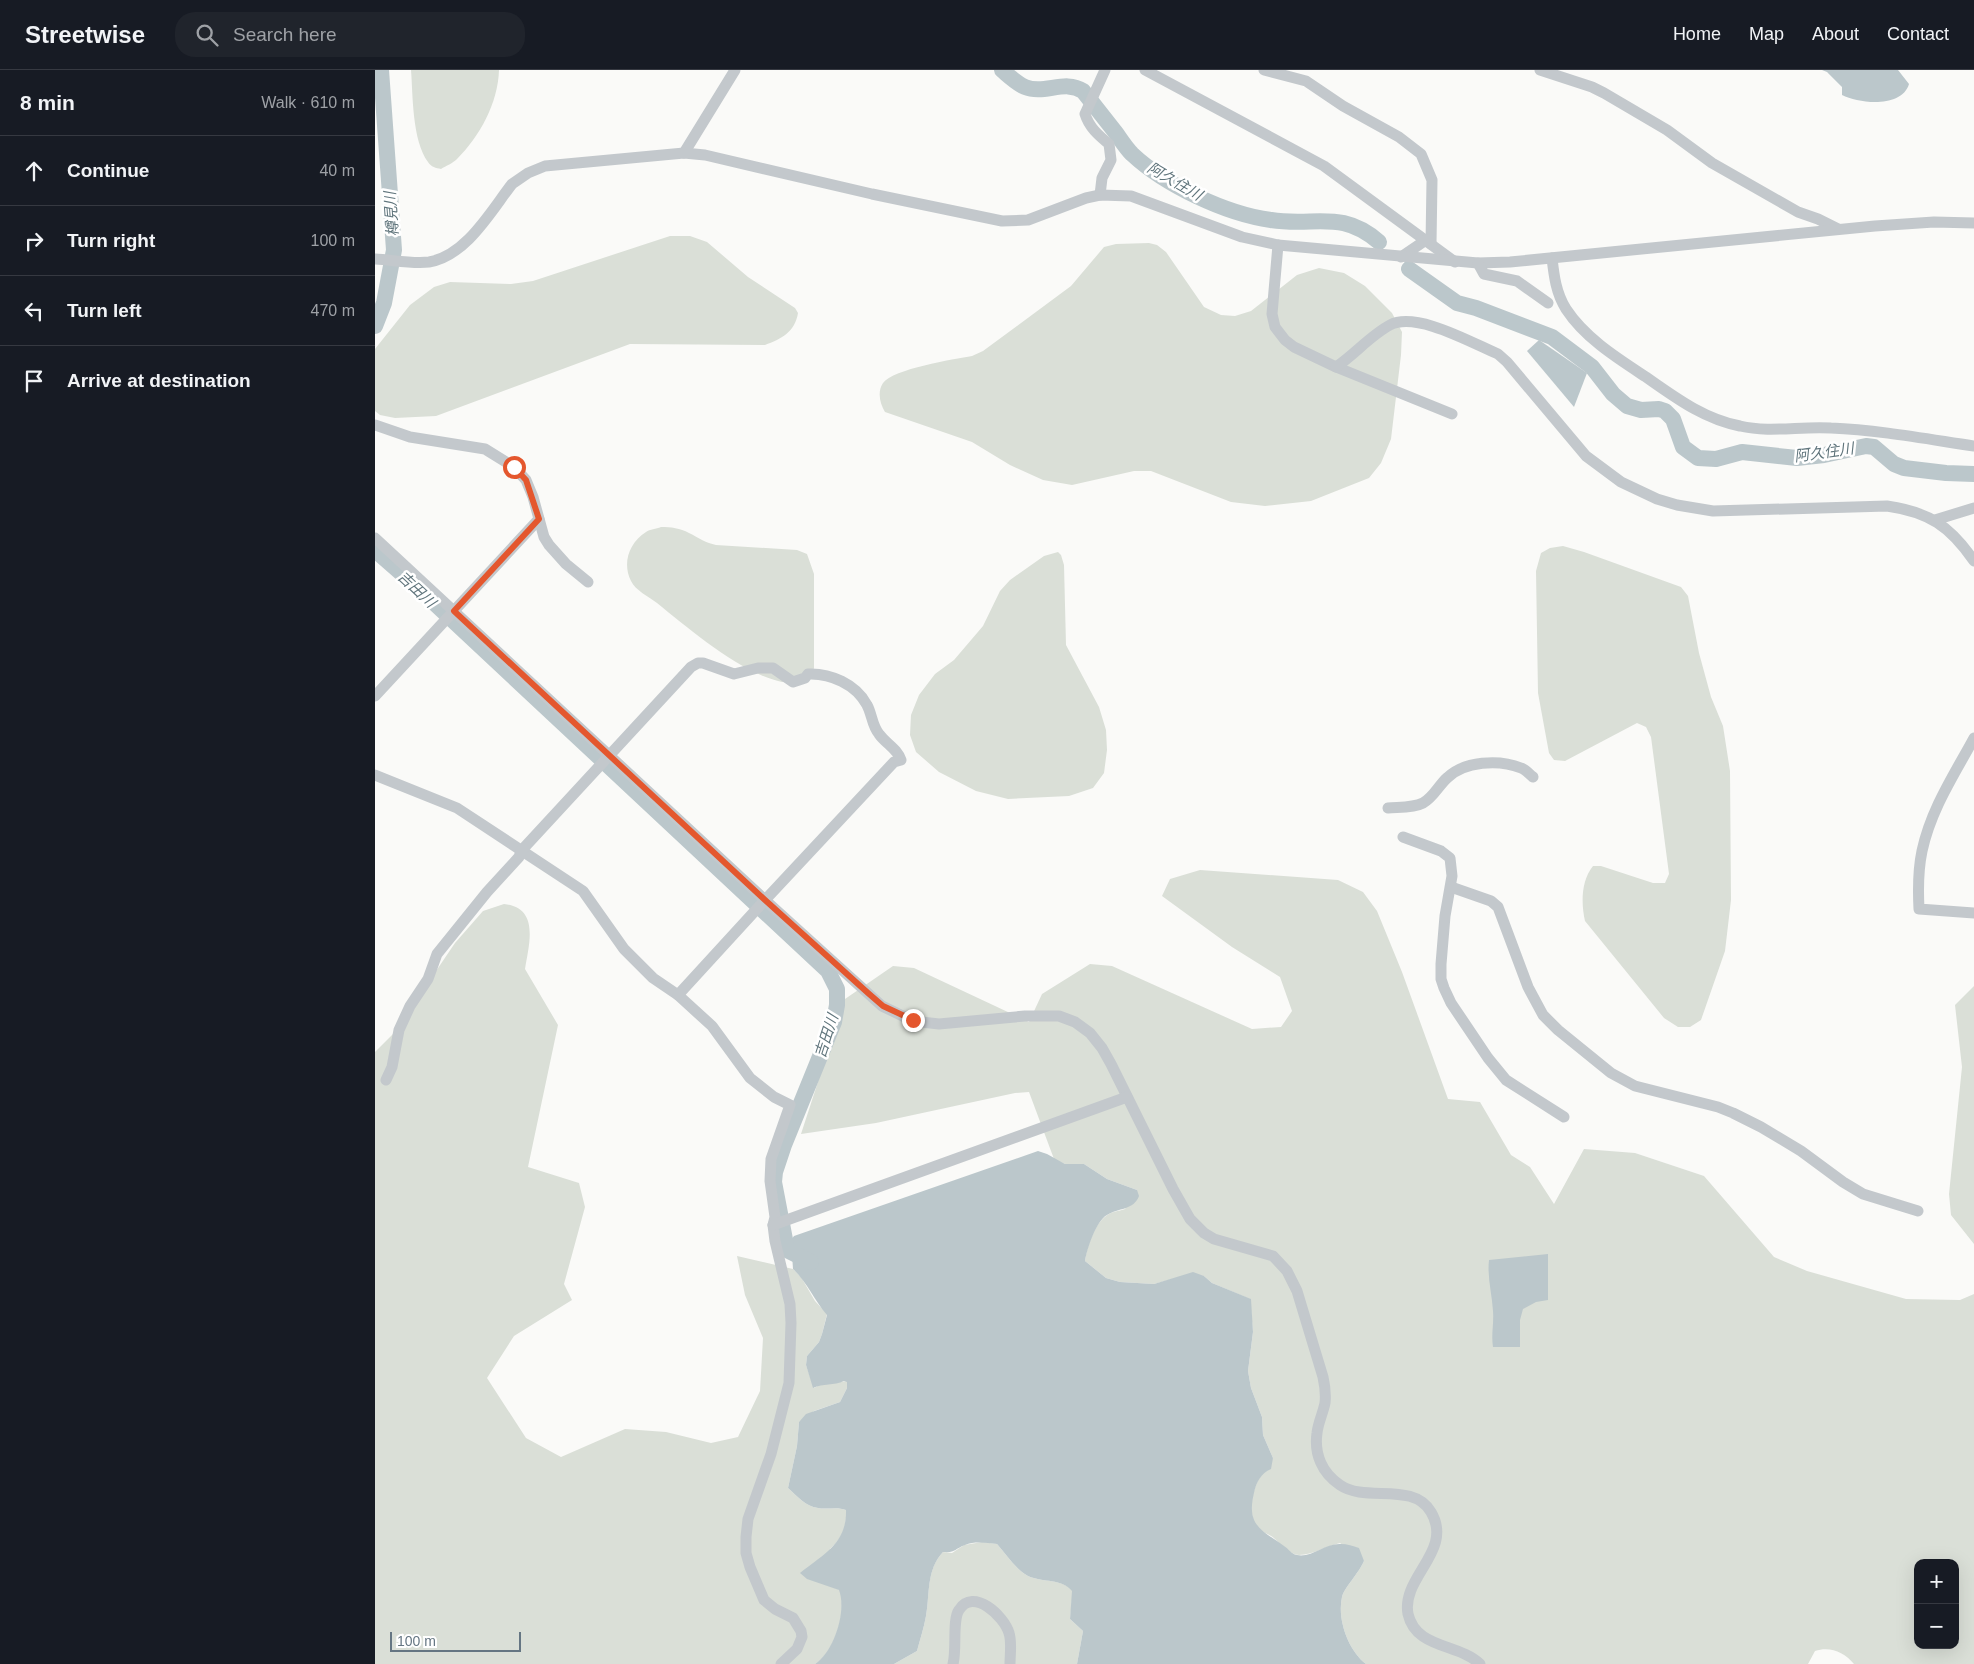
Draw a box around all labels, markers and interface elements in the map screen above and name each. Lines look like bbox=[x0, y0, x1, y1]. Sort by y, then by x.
search box bbox=[175, 12, 525, 57]
text: Streetwise bbox=[25, 21, 145, 48]
icon: search bbox=[193, 21, 221, 49]
text: Search here bbox=[233, 24, 337, 45]
text: Home bbox=[1673, 24, 1721, 44]
text: Map bbox=[1749, 24, 1784, 44]
text: About bbox=[1812, 24, 1859, 44]
text: Contact bbox=[1887, 24, 1949, 44]
text: 8 min bbox=[20, 91, 75, 114]
text: Walk · 610 m bbox=[261, 94, 355, 111]
icon: ahead bbox=[20, 157, 48, 185]
water label: 阿久住川 bbox=[1145, 159, 1207, 204]
text: Continue bbox=[67, 160, 149, 181]
text: 40 m bbox=[319, 162, 355, 179]
water label: 樽見川 bbox=[381, 189, 401, 237]
icon: right bbox=[20, 227, 48, 255]
text: Turn right bbox=[67, 230, 155, 251]
text: 100 m bbox=[311, 232, 355, 249]
icon: left bbox=[20, 297, 48, 325]
text: Turn left bbox=[67, 300, 142, 321]
text: 470 m bbox=[311, 302, 355, 319]
icon: arrive bbox=[20, 367, 48, 395]
text: Arrive at destination bbox=[67, 370, 251, 391]
water label: 阿久住川 bbox=[1793, 439, 1857, 465]
route start bbox=[503, 456, 526, 479]
water label: 吉田川 bbox=[395, 567, 441, 612]
route end bbox=[902, 1009, 925, 1032]
water label: 吉田川 bbox=[811, 1010, 842, 1060]
map controls bbox=[1914, 1559, 1959, 1649]
button: + bbox=[1914, 1559, 1959, 1604]
button: − bbox=[1914, 1604, 1959, 1649]
scale bar bbox=[390, 1629, 521, 1652]
text: 100 m bbox=[397, 1633, 436, 1649]

